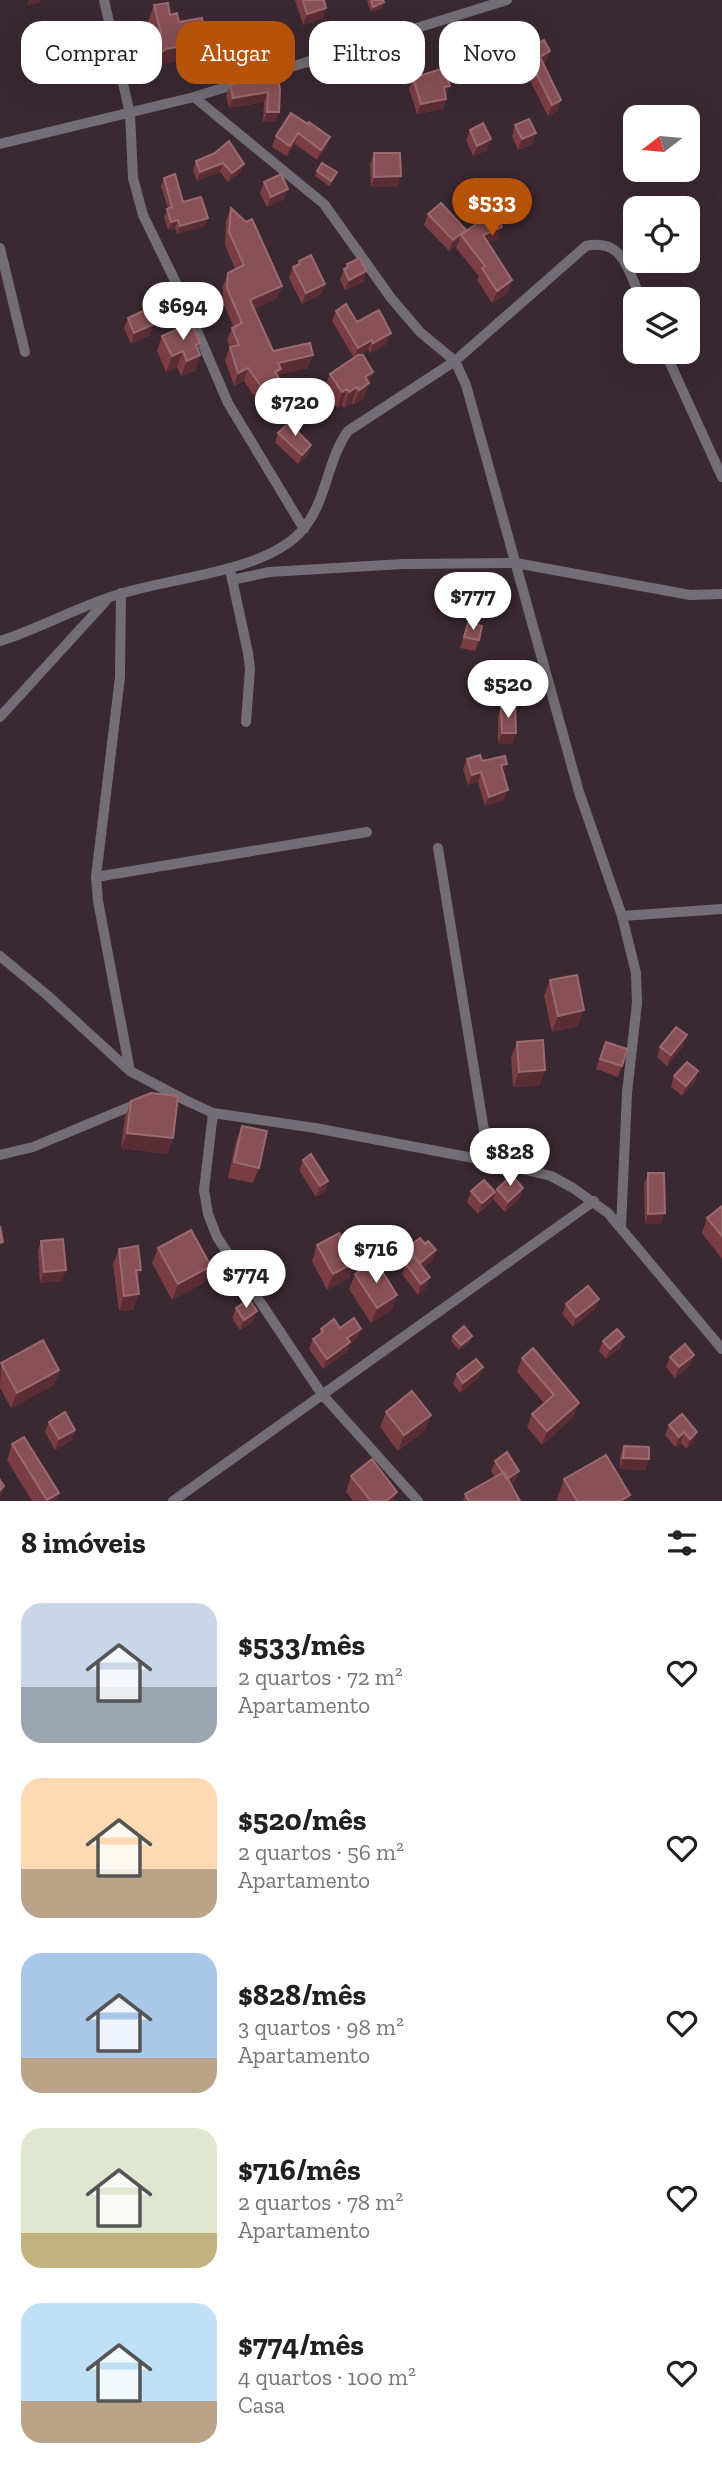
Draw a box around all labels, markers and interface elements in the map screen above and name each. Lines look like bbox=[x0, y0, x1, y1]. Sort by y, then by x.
chip: Comprar bbox=[21, 21, 162, 84]
chip: Alugar bbox=[176, 21, 295, 84]
chip: Filtros bbox=[309, 21, 425, 84]
chip: Novo bbox=[439, 21, 540, 84]
north arrow bbox=[623, 105, 700, 182]
map controls bbox=[623, 105, 700, 364]
pin: $533 bbox=[451, 178, 533, 238]
text: $533 bbox=[468, 187, 516, 215]
button: locate bbox=[623, 196, 700, 273]
pin: $694 bbox=[142, 282, 224, 342]
button: layers bbox=[623, 287, 700, 364]
text: $694 bbox=[158, 291, 208, 319]
pin: $720 bbox=[254, 378, 336, 438]
text: $720 bbox=[271, 387, 319, 415]
pin: $777 bbox=[432, 572, 514, 632]
text: $777 bbox=[450, 581, 496, 609]
pin: $520 bbox=[467, 660, 549, 720]
text: $520 bbox=[484, 669, 532, 697]
pin: $828 bbox=[469, 1128, 551, 1188]
text: $828 bbox=[486, 1137, 534, 1165]
pin: $716 bbox=[335, 1226, 417, 1285]
text: $716 bbox=[354, 1234, 398, 1262]
pin: $774 bbox=[205, 1250, 287, 1310]
text: $774 bbox=[223, 1259, 269, 1287]
icon: filters bbox=[663, 1524, 701, 1562]
text: 8 imóveis bbox=[21, 1525, 146, 1561]
text: $533/mês bbox=[238, 1627, 365, 1663]
icon: home bbox=[77, 1631, 161, 1715]
icon: heart bbox=[663, 1654, 701, 1692]
text: 2 quartos · 72 m² bbox=[238, 1663, 403, 1691]
text: Apartamento bbox=[238, 1691, 370, 1719]
text: $520/mês bbox=[238, 1802, 366, 1838]
icon: home bbox=[77, 1806, 161, 1890]
icon: heart bbox=[663, 1829, 701, 1867]
text: 2 quartos · 56 m² bbox=[238, 1838, 404, 1866]
text: Apartamento bbox=[238, 1866, 370, 1894]
text: $828/mês bbox=[238, 1977, 366, 2013]
icon: home bbox=[77, 1981, 161, 2065]
icon: heart bbox=[663, 2004, 701, 2042]
text: 3 quartos · 98 m² bbox=[238, 2013, 404, 2041]
text: Apartamento bbox=[238, 2041, 370, 2069]
text: $716/mês bbox=[238, 2152, 361, 2188]
icon: home bbox=[77, 2156, 161, 2240]
icon: heart bbox=[663, 2179, 701, 2217]
text: 2 quartos · 78 m² bbox=[238, 2188, 403, 2216]
text: Apartamento bbox=[238, 2216, 370, 2244]
text: $774/mês bbox=[238, 2327, 364, 2363]
icon: home bbox=[77, 2331, 161, 2415]
icon: heart bbox=[663, 2354, 701, 2392]
text: 4 quartos · 100 m² bbox=[238, 2363, 416, 2391]
text: Casa bbox=[238, 2391, 285, 2419]

